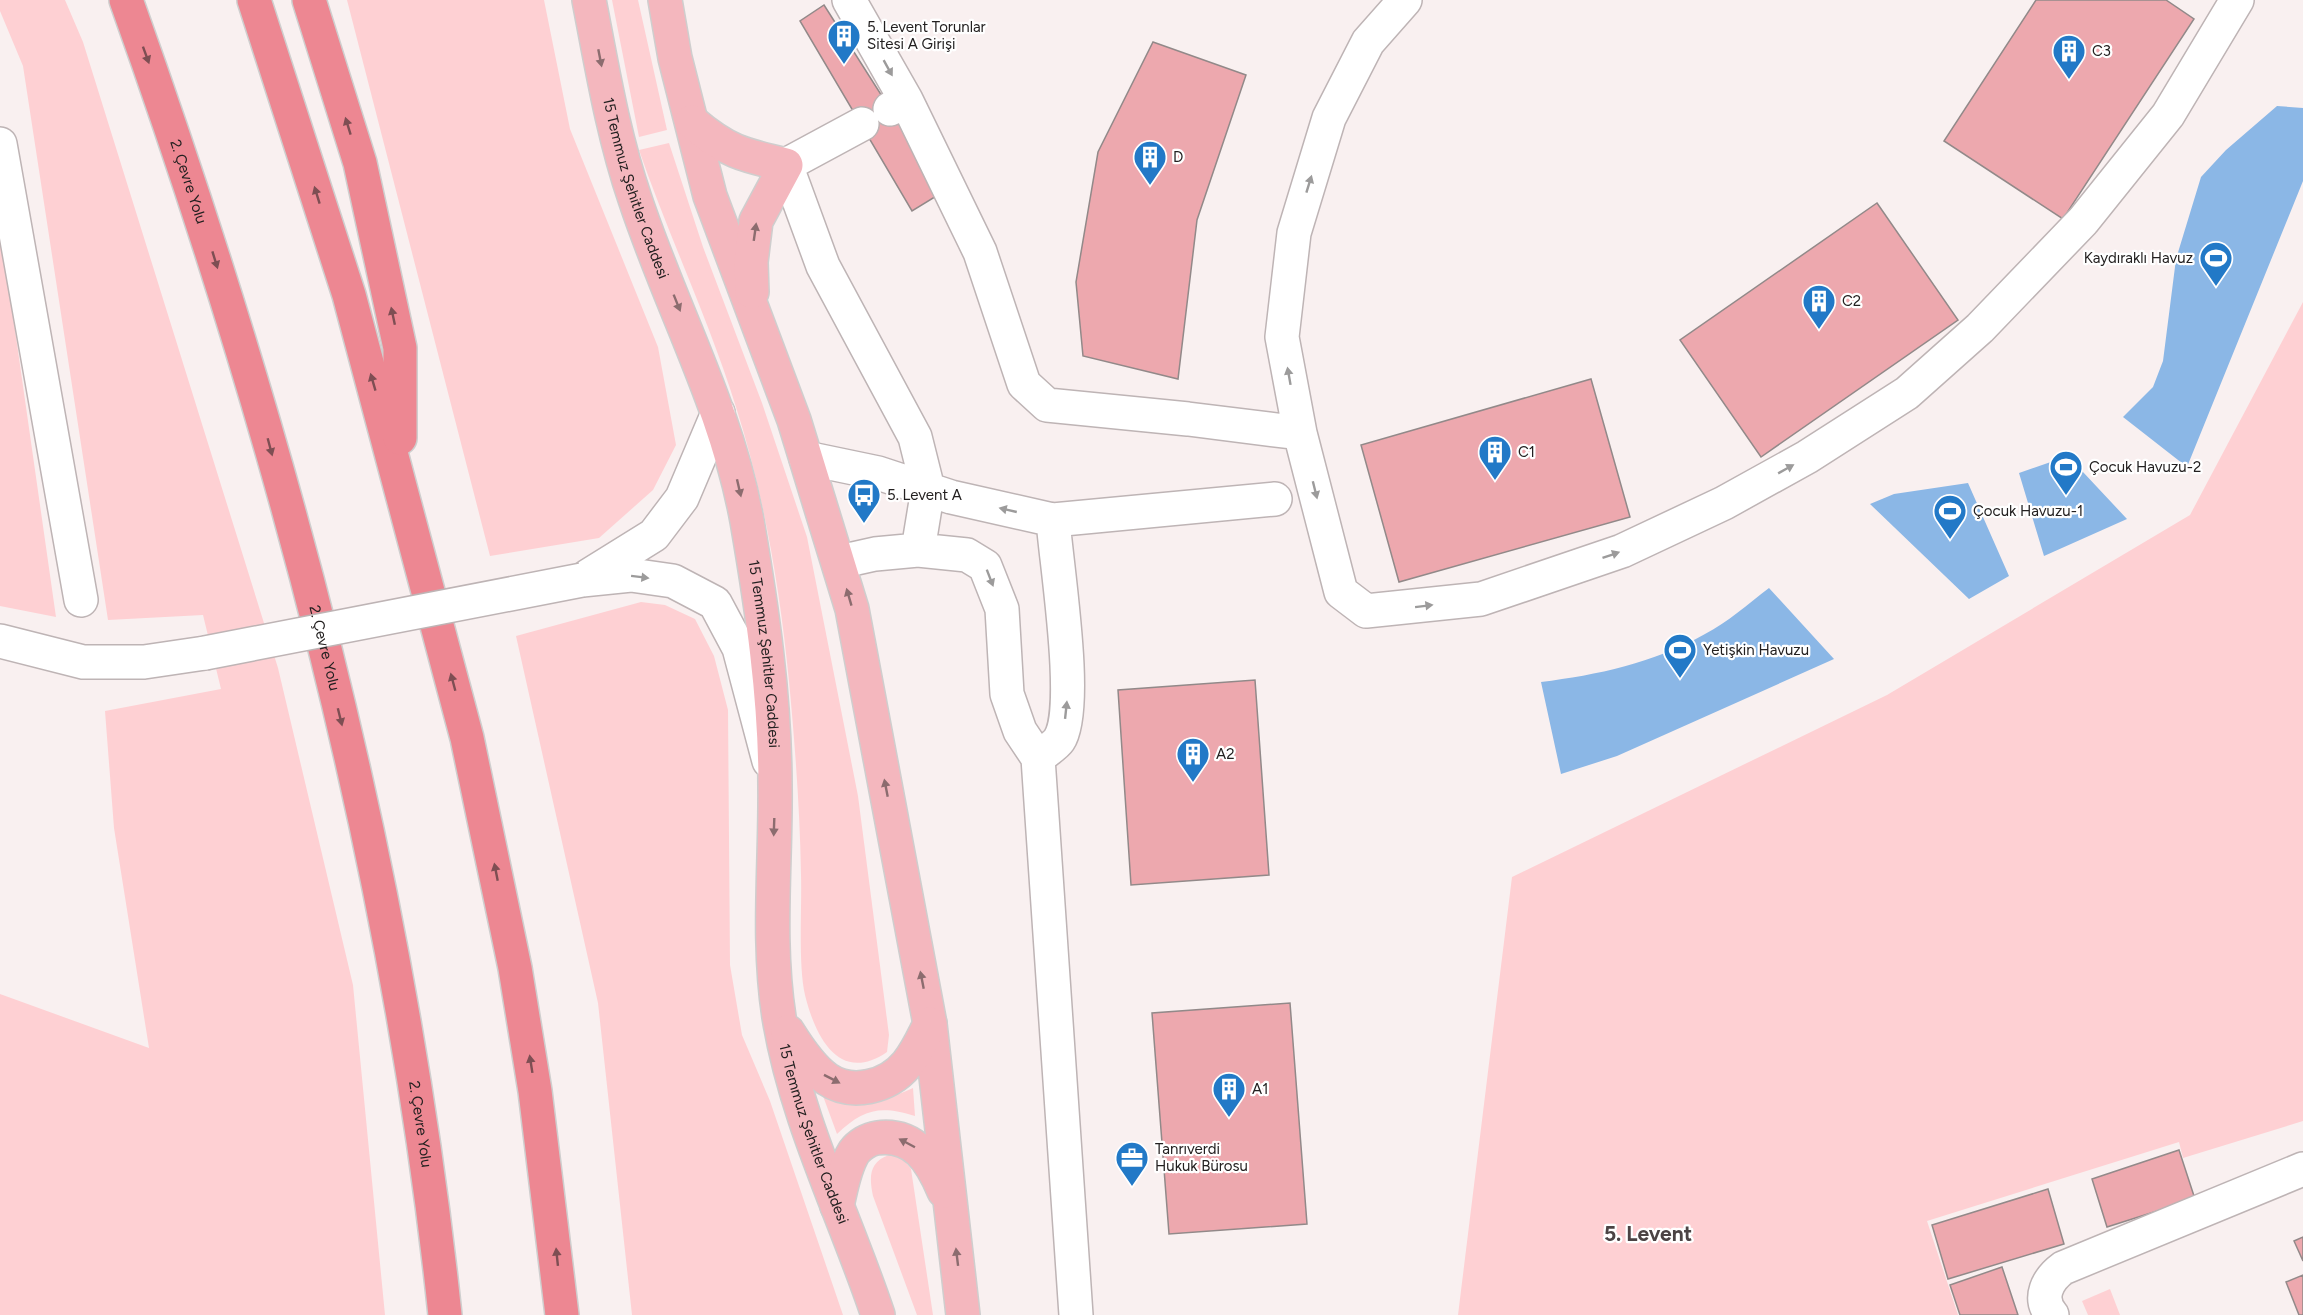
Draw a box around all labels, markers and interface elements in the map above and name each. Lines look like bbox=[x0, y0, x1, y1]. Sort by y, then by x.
building icon: 5. Levent Torunlar Sitesi A Girişi bbox=[826, 18, 862, 65]
place label: 5. Levent Torunlar Sitesi A Girişi bbox=[867, 18, 986, 53]
building icon: C3 bbox=[2051, 33, 2087, 80]
place label: C3 bbox=[2092, 42, 2111, 60]
one-way arrow bbox=[141, 46, 151, 64]
one-way arrow bbox=[596, 48, 605, 67]
one-way arrow bbox=[883, 60, 893, 77]
street label: 15 Temmuz Şehitler Caddesi bbox=[599, 96, 673, 281]
one-way arrow bbox=[343, 117, 353, 135]
street label: 2. Çevre Yolu bbox=[166, 137, 211, 226]
building icon: D bbox=[1132, 139, 1168, 186]
place label: D bbox=[1173, 148, 1183, 166]
one-way arrow bbox=[1305, 175, 1314, 193]
one-way arrow bbox=[312, 186, 322, 204]
one-way arrow bbox=[750, 223, 760, 242]
sports icon: Kaydıraklı Havuz bbox=[2198, 240, 2234, 287]
place label: Kaydıraklı Havuz bbox=[2084, 249, 2193, 267]
one-way arrow bbox=[211, 251, 220, 269]
building icon: C2 bbox=[1801, 283, 1837, 330]
place label: C2 bbox=[1842, 292, 1861, 310]
one-way arrow bbox=[673, 294, 682, 312]
one-way arrow bbox=[388, 306, 397, 325]
one-way arrow bbox=[1285, 366, 1294, 385]
one-way arrow bbox=[368, 373, 377, 391]
building icon: C1 bbox=[1477, 434, 1513, 481]
one-way arrow bbox=[266, 438, 276, 456]
place label: C1 bbox=[1518, 443, 1535, 461]
sports icon: Çocuk Havuzu-2 bbox=[2048, 449, 2084, 496]
place label: Çocuk Havuzu-2 bbox=[2089, 458, 2201, 476]
one-way arrow bbox=[1778, 464, 1795, 474]
bus stop icon: 5. Levent A bbox=[846, 477, 882, 524]
one-way arrow bbox=[735, 478, 744, 497]
one-way arrow bbox=[1310, 481, 1320, 499]
place label: 5. Levent A bbox=[887, 486, 962, 504]
sports icon: Çocuk Havuzu-1 bbox=[1932, 493, 1968, 540]
place label: Çocuk Havuzu-1 bbox=[1973, 502, 2083, 520]
one-way arrow bbox=[999, 504, 1017, 514]
one-way arrow bbox=[1602, 549, 1620, 559]
street label: 15 Temmuz Şehitler Caddesi bbox=[745, 559, 783, 748]
one-way arrow bbox=[985, 569, 995, 587]
one-way arrow bbox=[630, 572, 649, 581]
one-way arrow bbox=[844, 588, 853, 606]
one-way arrow bbox=[1415, 602, 1434, 611]
street label: 2. Çevre Yolu bbox=[305, 603, 344, 693]
sports icon: Yetişkin Havuzu bbox=[1662, 632, 1698, 679]
place label: Yetişkin Havuzu bbox=[1703, 641, 1809, 659]
one-way arrow bbox=[447, 672, 457, 691]
one-way arrow bbox=[1061, 700, 1071, 719]
one-way arrow bbox=[336, 708, 345, 727]
building icon: A2 bbox=[1175, 736, 1211, 783]
place label: A2 bbox=[1216, 745, 1235, 763]
one-way arrow bbox=[881, 779, 890, 798]
one-way arrow bbox=[770, 817, 779, 836]
one-way arrow bbox=[491, 862, 500, 881]
one-way arrow bbox=[917, 970, 926, 989]
street label: 15 Temmuz Şehitler Caddesi bbox=[775, 1042, 852, 1226]
one-way arrow bbox=[526, 1054, 535, 1073]
building icon: A1 bbox=[1211, 1071, 1247, 1118]
one-way arrow bbox=[823, 1074, 841, 1084]
street label: 2. Çevre Yolu bbox=[405, 1080, 436, 1169]
place label: A1 bbox=[1252, 1080, 1268, 1098]
one-way arrow bbox=[898, 1138, 916, 1148]
office icon: Tanrıverdi Hukuk Bürosu bbox=[1114, 1140, 1150, 1187]
place label: Tanrıverdi Hukuk Bürosu bbox=[1155, 1140, 1248, 1175]
district label: 5. Levent bbox=[1604, 1221, 1692, 1246]
one-way arrow bbox=[552, 1247, 561, 1266]
one-way arrow bbox=[952, 1247, 961, 1266]

